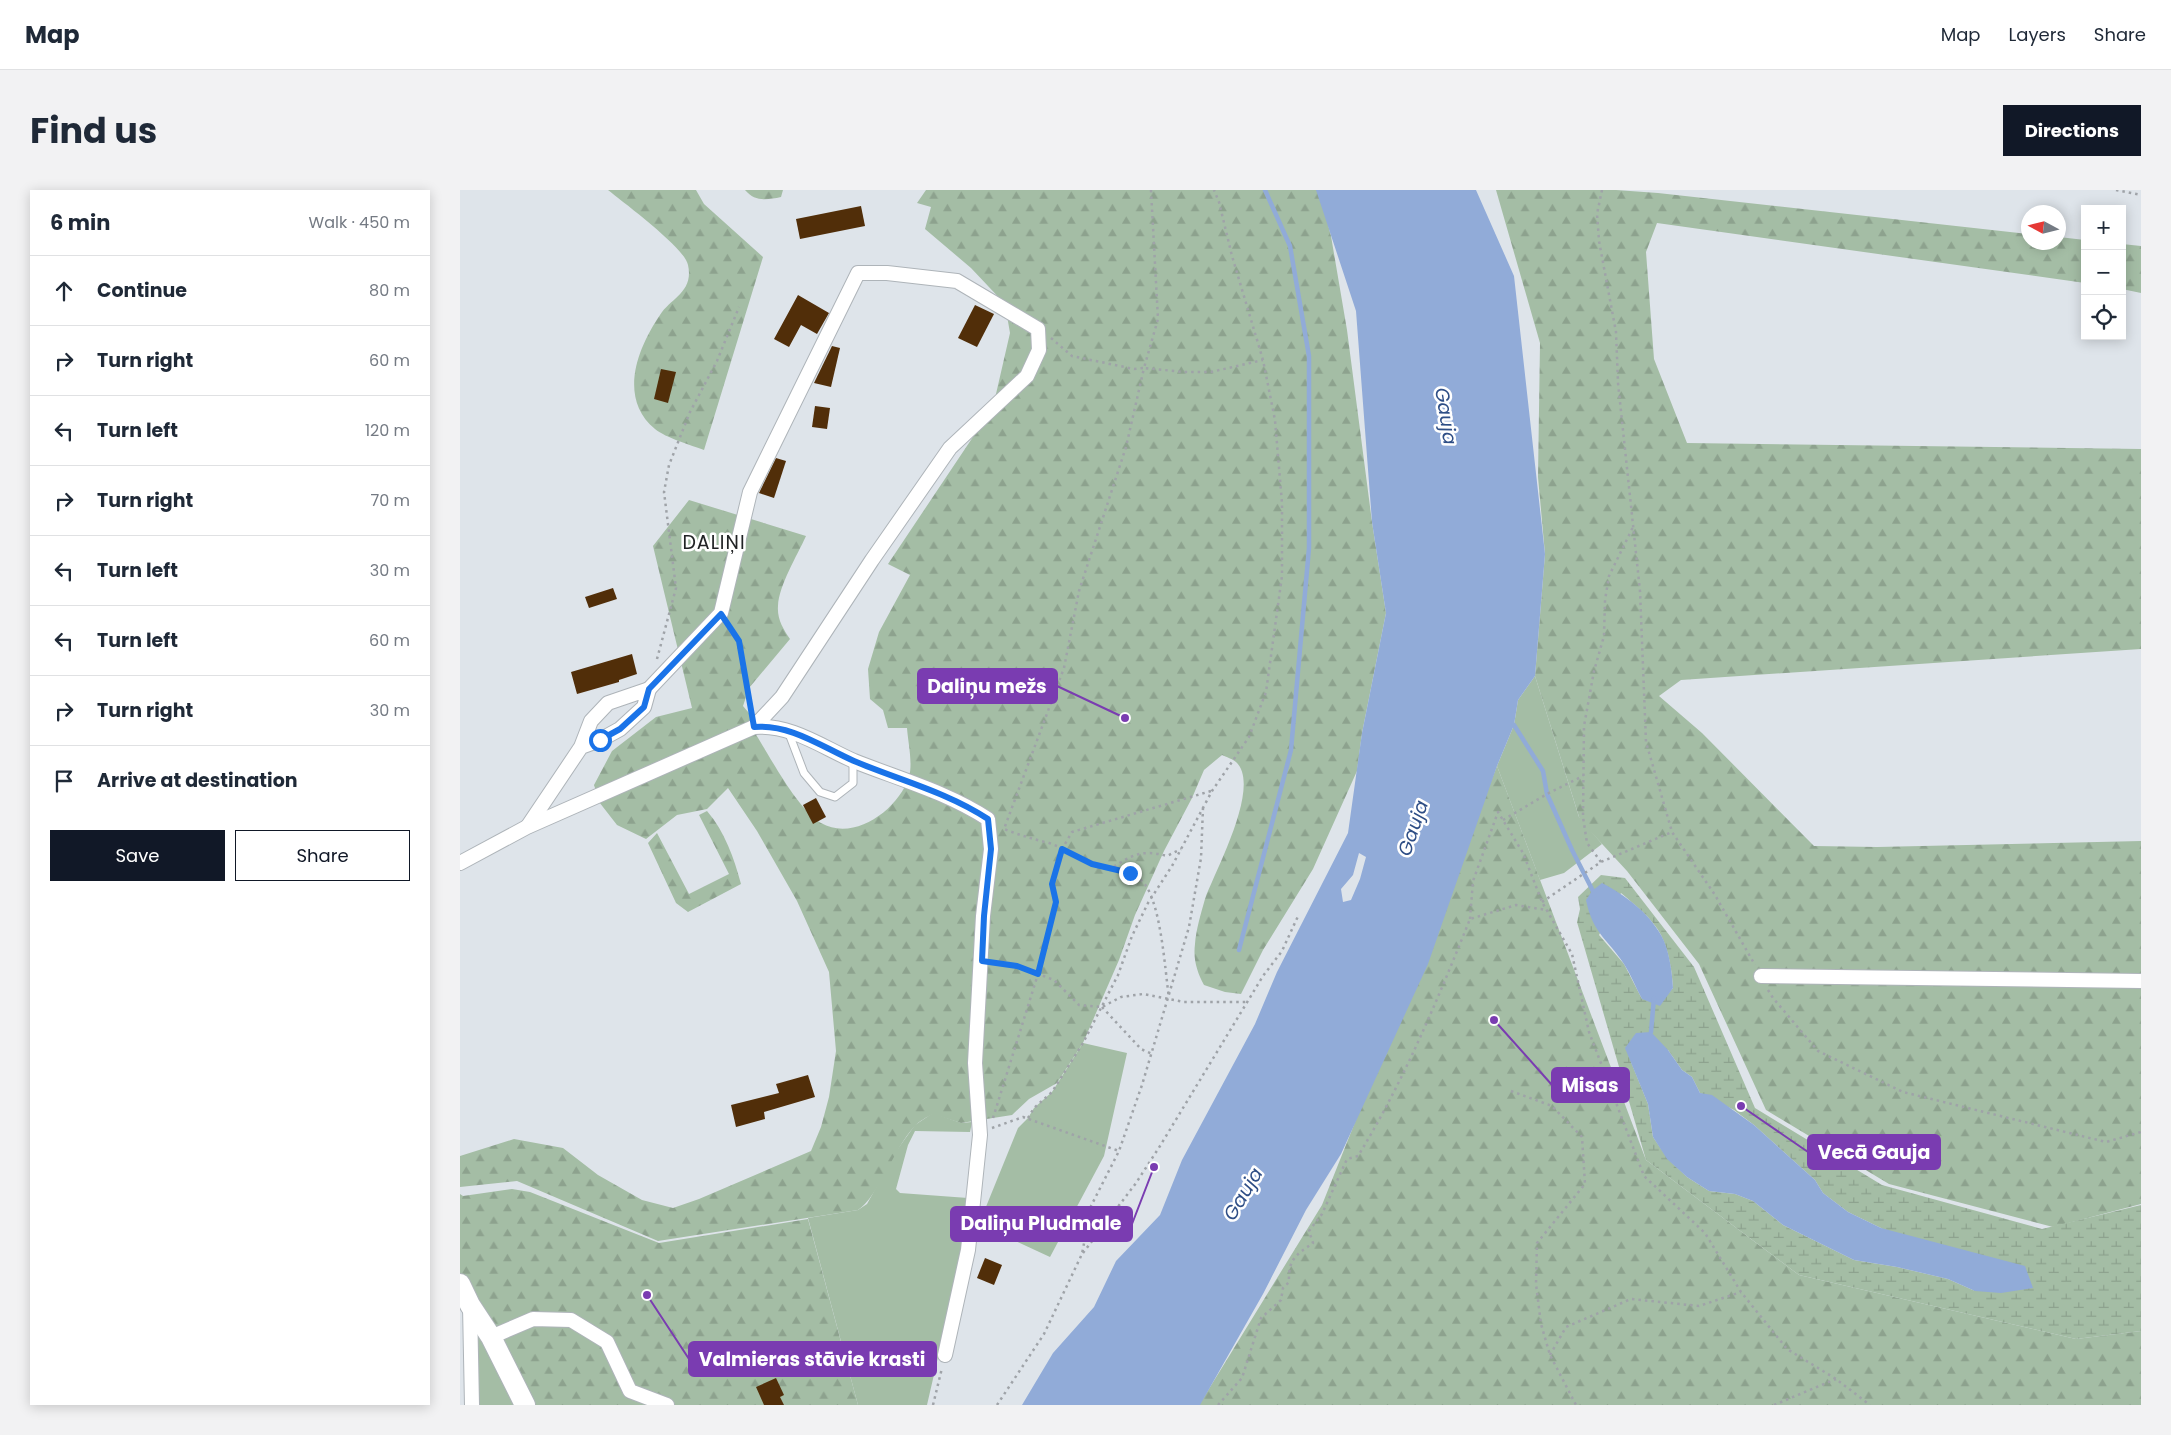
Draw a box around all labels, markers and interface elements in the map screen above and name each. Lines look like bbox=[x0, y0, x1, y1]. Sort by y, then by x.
text: Map bbox=[25, 18, 80, 51]
text: Map bbox=[1941, 22, 1981, 47]
text: Layers bbox=[2009, 22, 2066, 47]
text: Share bbox=[2094, 22, 2146, 47]
button: Directions bbox=[2003, 105, 2141, 156]
text: Find us bbox=[30, 106, 157, 155]
north arrow bbox=[2021, 205, 2066, 250]
map controls bbox=[2081, 205, 2126, 340]
button: + bbox=[2081, 205, 2126, 250]
text: 6 min bbox=[50, 208, 110, 237]
text: Walk · 450 m bbox=[309, 211, 410, 234]
button: − bbox=[2081, 250, 2126, 295]
icon: ahead bbox=[50, 277, 78, 305]
text: Continue bbox=[97, 277, 187, 304]
text: 80 m bbox=[369, 279, 410, 302]
button: locate bbox=[2081, 295, 2126, 340]
icon: right bbox=[50, 347, 78, 375]
text: Turn right bbox=[97, 347, 193, 374]
text: 60 m bbox=[369, 349, 410, 372]
water label: Gauja bbox=[1428, 386, 1464, 447]
icon: left bbox=[50, 417, 78, 445]
text: Turn left bbox=[97, 417, 178, 444]
text: 120 m bbox=[365, 419, 410, 442]
icon: right bbox=[50, 487, 78, 515]
text: Turn right bbox=[97, 487, 193, 514]
text: 70 m bbox=[370, 489, 410, 512]
district label: DALIŅI bbox=[682, 529, 746, 556]
icon: left bbox=[50, 557, 78, 585]
text: Turn left bbox=[97, 557, 178, 584]
text: 30 m bbox=[370, 559, 410, 582]
icon: left bbox=[50, 627, 78, 655]
text: Turn left bbox=[97, 627, 178, 654]
text: 60 m bbox=[369, 629, 410, 652]
callout: Daliņu mežs bbox=[918, 669, 1057, 703]
text: Daliņu mežs bbox=[927, 673, 1047, 700]
icon: right bbox=[50, 697, 78, 725]
text: Turn right bbox=[97, 697, 193, 724]
text: 30 m bbox=[370, 699, 410, 722]
route start bbox=[589, 729, 612, 752]
icon: arrive bbox=[50, 767, 78, 795]
text: Arrive at destination bbox=[97, 767, 298, 794]
water label: Gauja bbox=[1391, 796, 1435, 860]
button: Save bbox=[50, 830, 225, 881]
button: Share bbox=[235, 830, 410, 881]
route end bbox=[1119, 862, 1142, 885]
callout: Misas bbox=[1552, 1068, 1629, 1102]
text: Misas bbox=[1561, 1072, 1619, 1099]
callout: Vecā Gauja bbox=[1808, 1135, 1940, 1169]
text: Vecā Gauja bbox=[1818, 1139, 1930, 1166]
water label: Gauja bbox=[1217, 1162, 1269, 1226]
callout: Daliņu Pludmale bbox=[951, 1207, 1132, 1241]
text: Daliņu Pludmale bbox=[960, 1210, 1122, 1237]
callout: Valmieras stāvie krasti bbox=[689, 1342, 936, 1376]
text: Valmieras stāvie krasti bbox=[699, 1346, 925, 1373]

